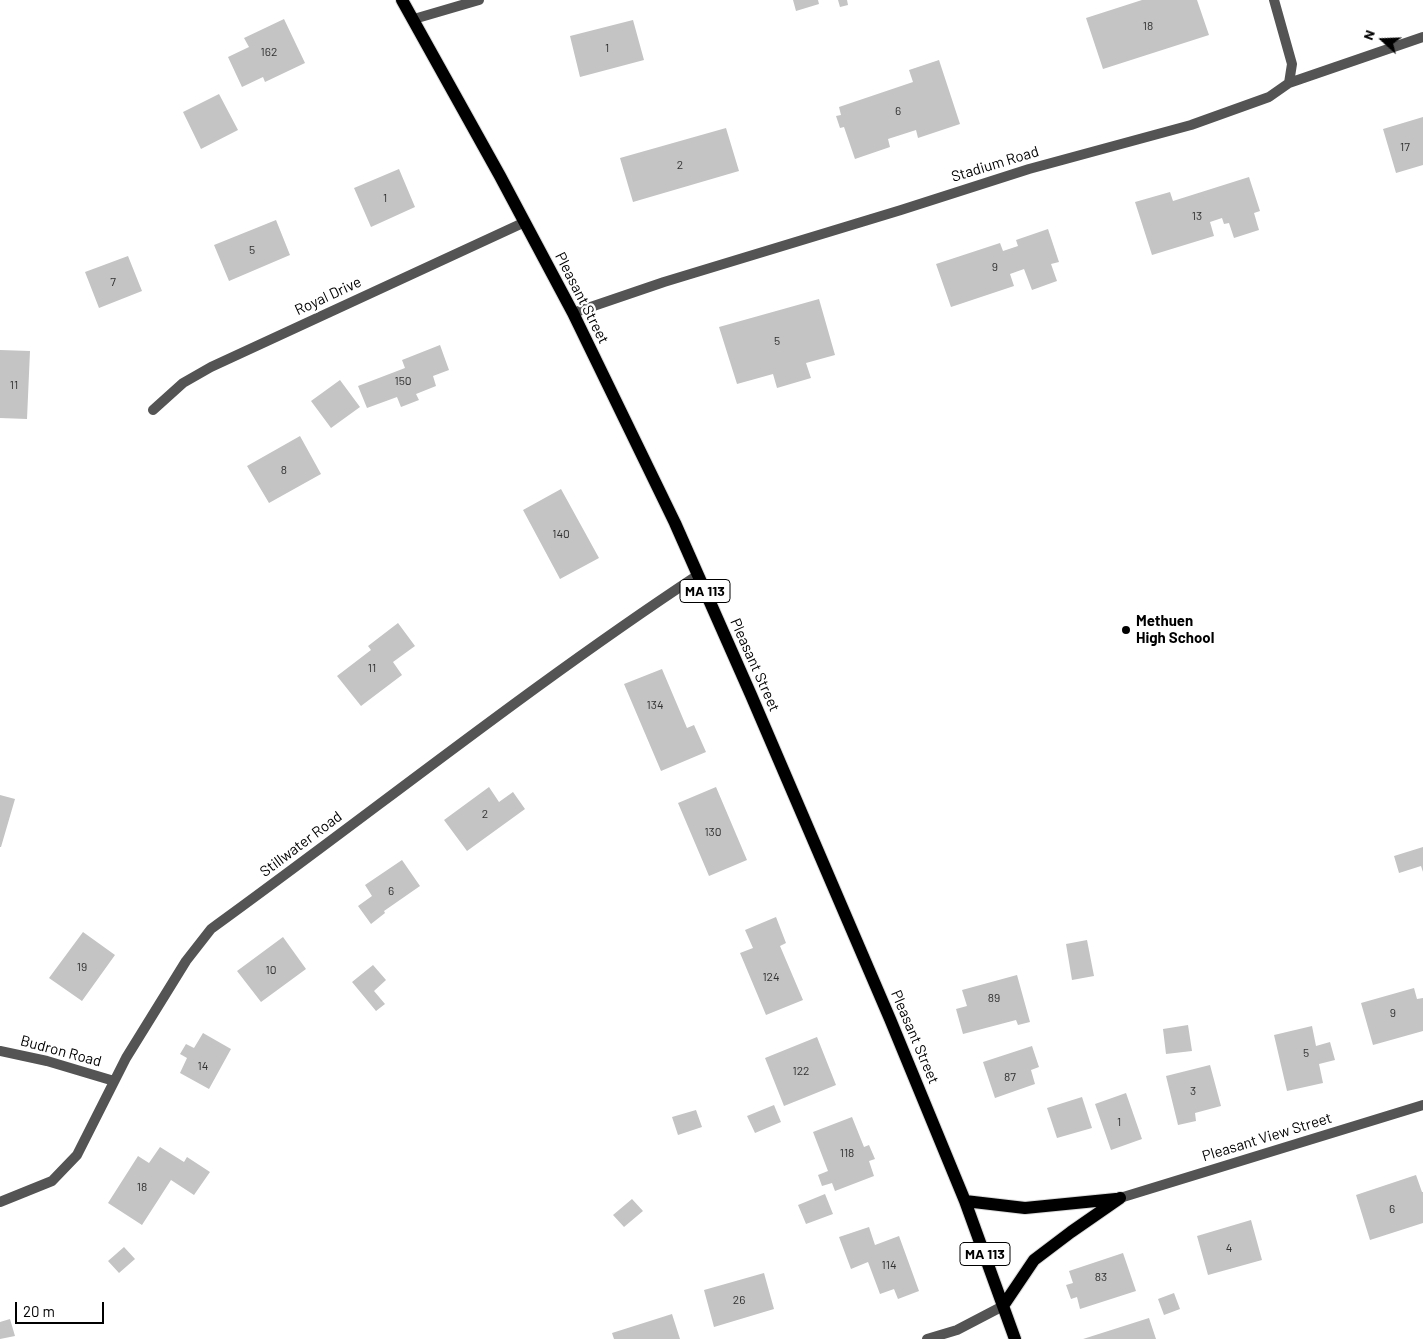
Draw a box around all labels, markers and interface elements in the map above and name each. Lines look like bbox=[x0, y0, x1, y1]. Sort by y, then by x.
north arrow bbox=[1358, 15, 1408, 65]
house number: 18 bbox=[1143, 19, 1153, 33]
text: N bbox=[1359, 27, 1378, 42]
house number: 1 bbox=[605, 41, 609, 55]
house number: 162 bbox=[261, 45, 277, 59]
house number: 6 bbox=[895, 104, 901, 118]
house number: 17 bbox=[1400, 140, 1410, 154]
street label: Stadium Road bbox=[949, 142, 1041, 186]
house number: 2 bbox=[677, 158, 683, 172]
house number: 1 bbox=[383, 191, 387, 205]
house number: 13 bbox=[1192, 209, 1202, 223]
house number: 5 bbox=[249, 243, 255, 257]
street label: Pleasant Street bbox=[551, 249, 613, 347]
house number: 9 bbox=[992, 260, 998, 274]
street label: Royal Drive bbox=[292, 273, 364, 319]
house number: 7 bbox=[110, 275, 116, 289]
house number: 5 bbox=[774, 334, 780, 348]
house number: 150 bbox=[394, 374, 412, 388]
house number: 11 bbox=[10, 378, 18, 392]
house number: 8 bbox=[281, 463, 287, 477]
house number: 140 bbox=[552, 527, 570, 541]
road number: MA 113 bbox=[680, 580, 730, 602]
place label: Methuen High School bbox=[1136, 612, 1214, 647]
street label: Pleasant Street bbox=[726, 616, 784, 714]
marker: Methuen High School bbox=[1120, 624, 1132, 636]
house number: 11 bbox=[368, 661, 376, 675]
house number: 134 bbox=[647, 698, 663, 712]
street label: Stillwater Road bbox=[256, 807, 346, 881]
house number: 2 bbox=[482, 807, 488, 821]
house number: 130 bbox=[704, 825, 722, 839]
house number: 6 bbox=[388, 884, 394, 898]
house number: 19 bbox=[77, 960, 87, 974]
house number: 10 bbox=[266, 963, 276, 977]
house number: 124 bbox=[762, 970, 780, 984]
street label: Pleasant Street bbox=[887, 987, 943, 1087]
house number: 89 bbox=[988, 991, 1000, 1005]
house number: 9 bbox=[1390, 1006, 1396, 1020]
street label: Budron Road bbox=[18, 1032, 104, 1070]
house number: 5 bbox=[1303, 1046, 1309, 1060]
house number: 14 bbox=[198, 1059, 208, 1073]
house number: 122 bbox=[792, 1064, 810, 1078]
house number: 87 bbox=[1004, 1070, 1016, 1084]
house number: 3 bbox=[1190, 1084, 1196, 1098]
street label: Pleasant View Street bbox=[1200, 1109, 1334, 1165]
house number: 1 bbox=[1117, 1115, 1121, 1129]
house number: 118 bbox=[840, 1146, 854, 1160]
house number: 18 bbox=[137, 1180, 147, 1194]
house number: 6 bbox=[1389, 1202, 1395, 1216]
house number: 4 bbox=[1226, 1241, 1232, 1255]
road number: MA 113 bbox=[960, 1242, 1010, 1266]
house number: 114 bbox=[881, 1258, 897, 1272]
house number: 83 bbox=[1095, 1270, 1107, 1284]
scale bar bbox=[18, 1292, 106, 1324]
house number: 26 bbox=[733, 1293, 745, 1307]
text: 20 m bbox=[23, 1302, 55, 1320]

